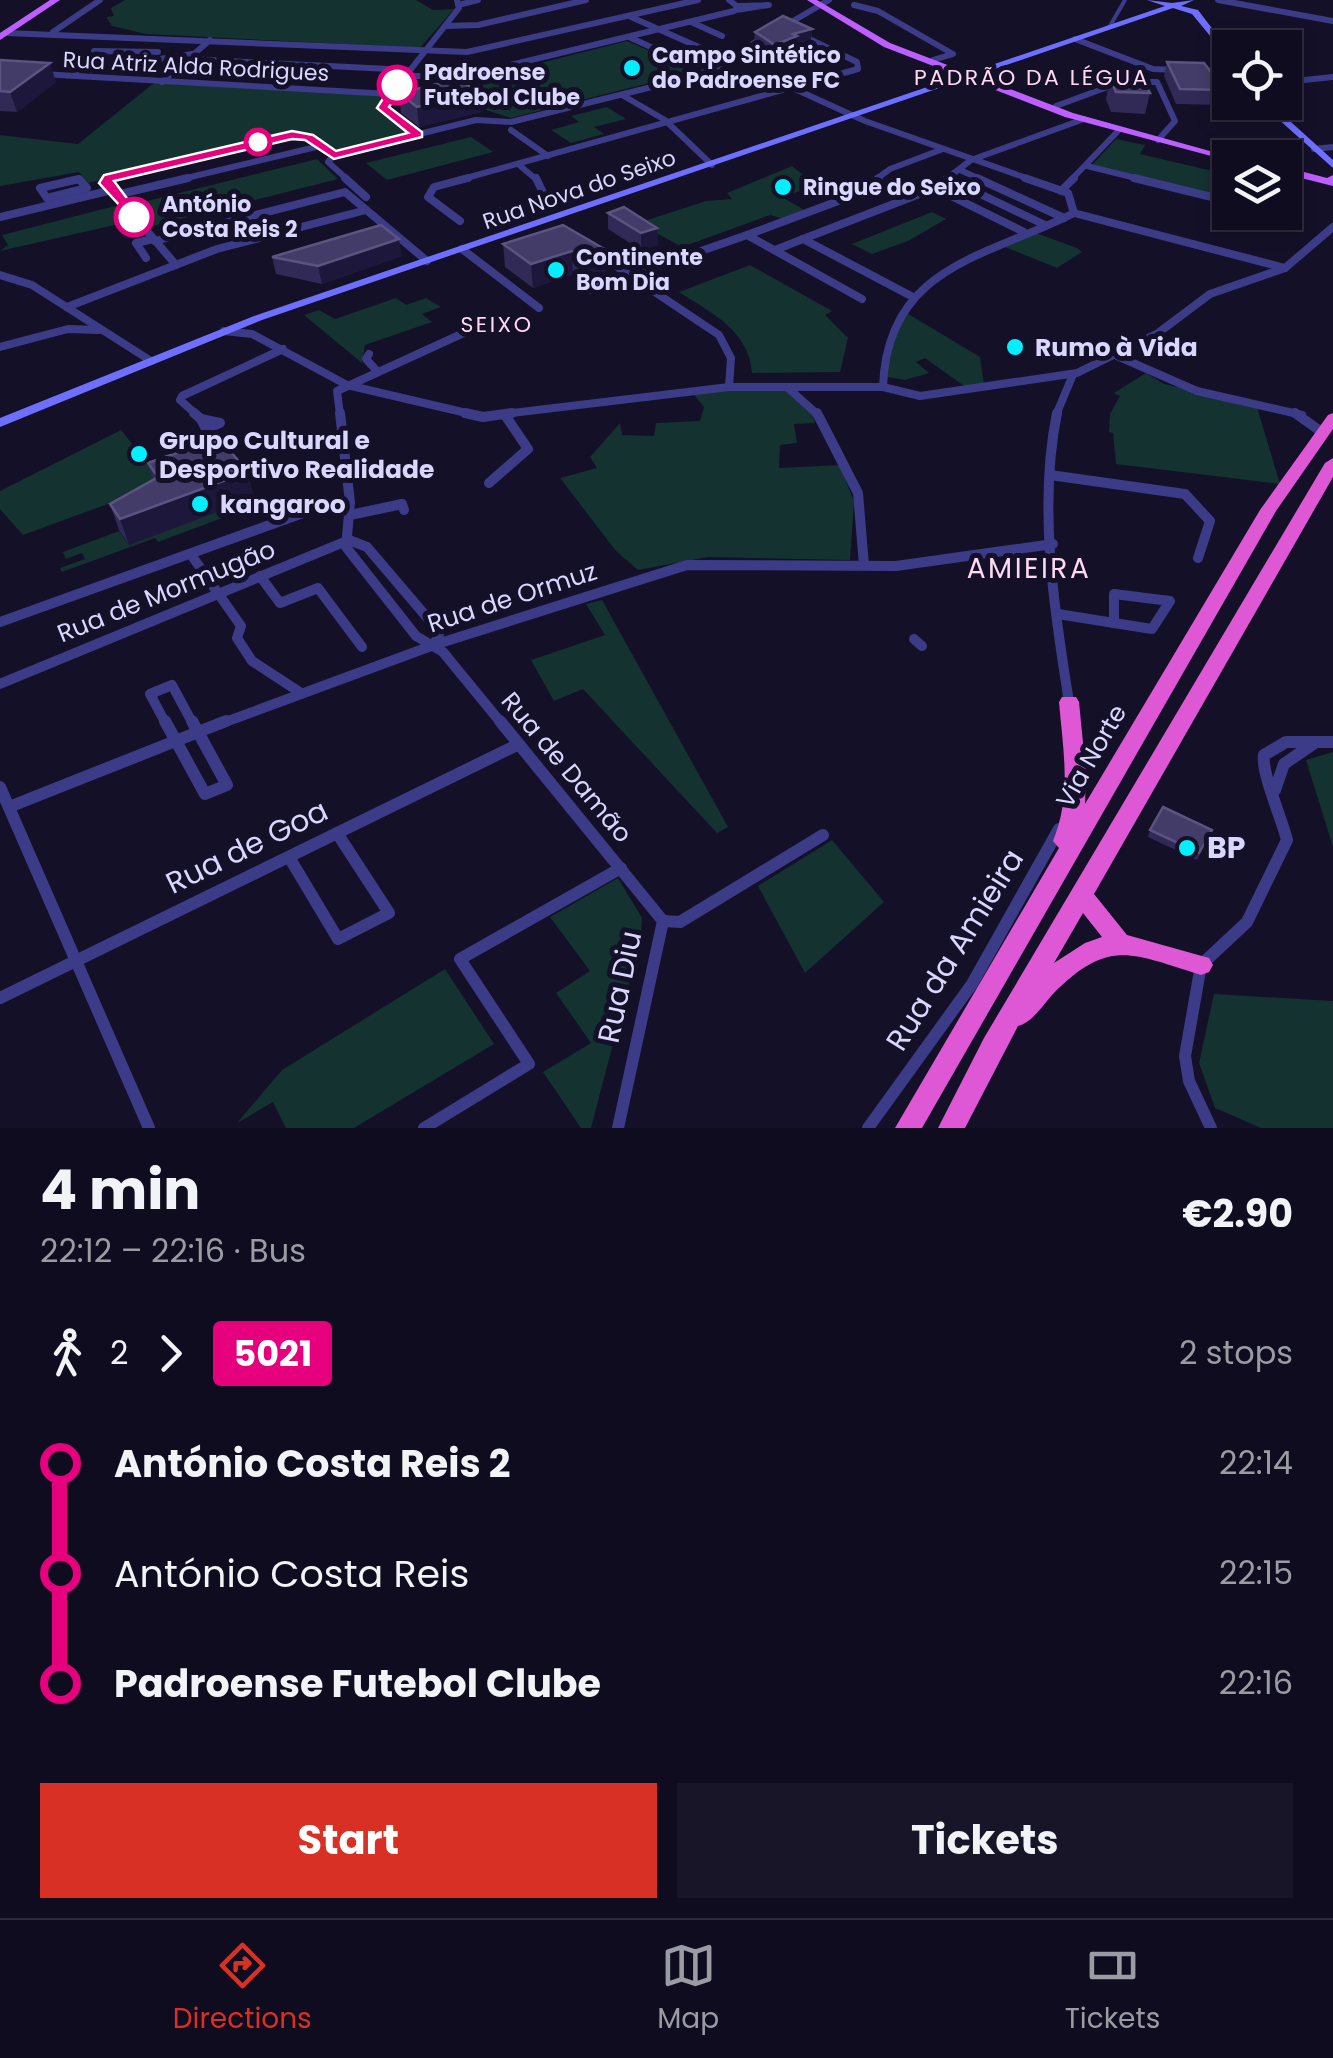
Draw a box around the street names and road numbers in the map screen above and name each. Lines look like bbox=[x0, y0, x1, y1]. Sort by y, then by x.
street label: Rua Atriz Alda Rodrigues bbox=[62, 44, 330, 89]
street label: Rua Nova do Seixo bbox=[479, 142, 680, 237]
street label: Rua de Mormugão bbox=[52, 532, 280, 651]
street label: Rua de Ormuz bbox=[423, 554, 601, 641]
street label: Rua de Damão bbox=[493, 684, 640, 850]
street label: Via Norte bbox=[1048, 698, 1135, 814]
street label: Rua de Goa bbox=[159, 789, 335, 904]
street label: Rua da Amieira bbox=[875, 841, 1034, 1059]
street label: Rua Diu bbox=[587, 927, 652, 1047]

